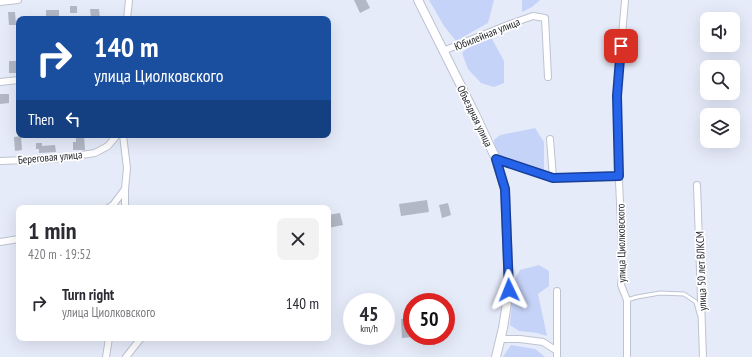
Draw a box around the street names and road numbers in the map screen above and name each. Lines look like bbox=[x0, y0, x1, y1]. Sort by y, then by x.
street label: Юбилейная улица bbox=[452, 14, 522, 54]
street label: Объездная улица bbox=[454, 83, 496, 149]
street label: Береговая улица bbox=[17, 147, 83, 167]
street label: улица Циолковского bbox=[613, 203, 629, 283]
street label: улица 50 лет ВЛКСМ bbox=[693, 231, 709, 311]

